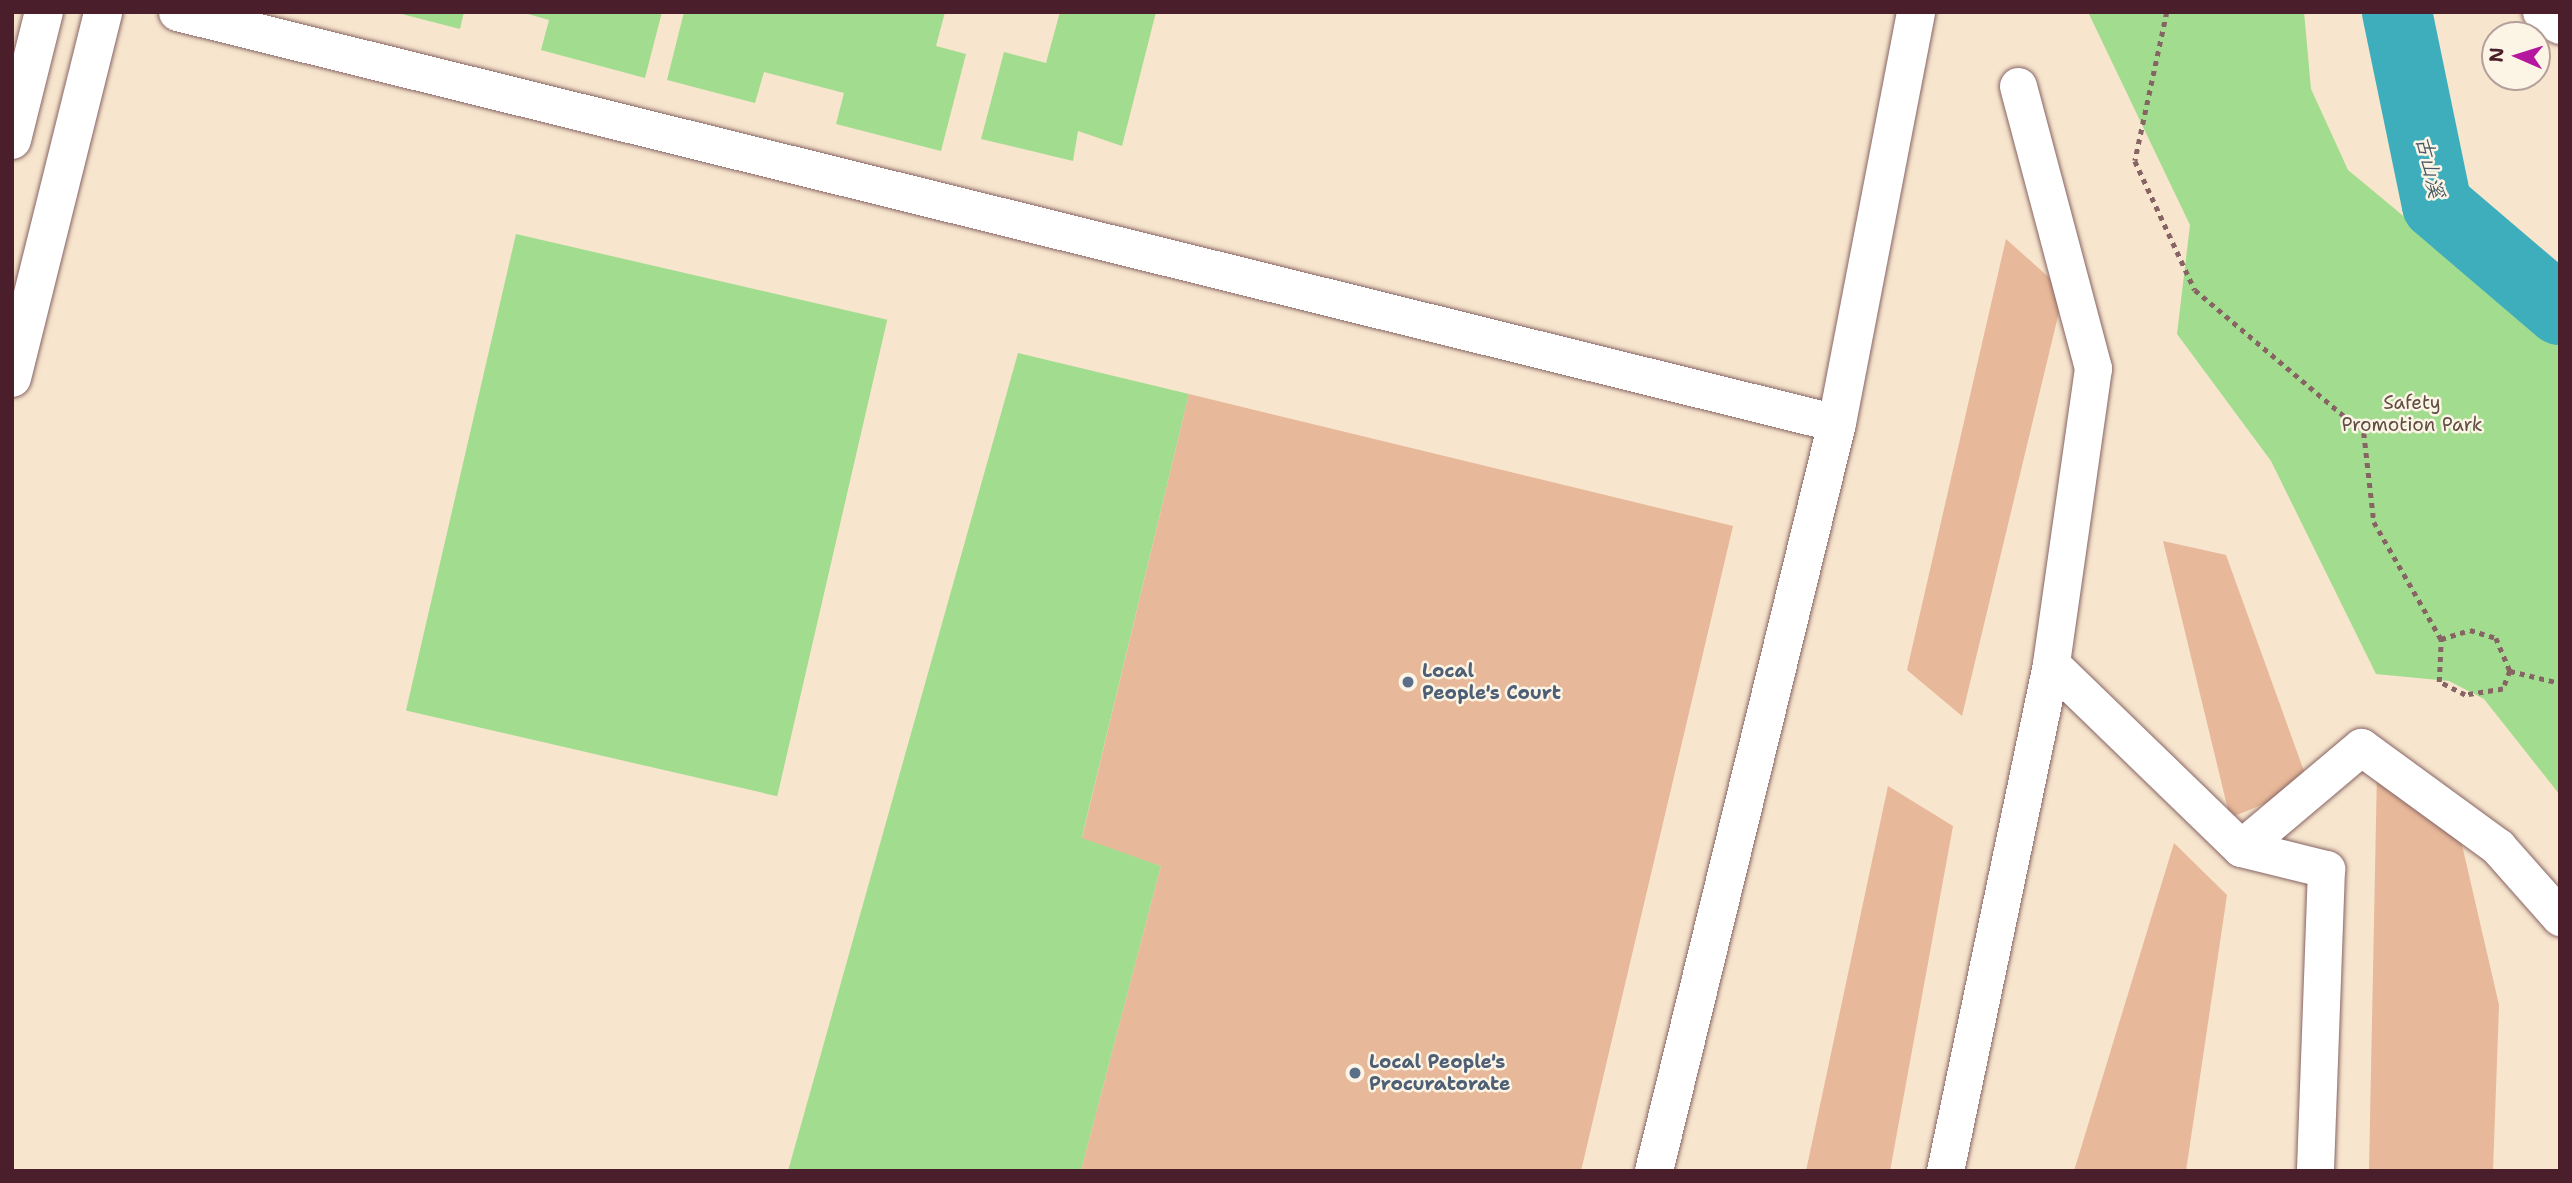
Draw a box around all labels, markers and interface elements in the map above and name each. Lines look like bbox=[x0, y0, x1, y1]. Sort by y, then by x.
north arrow bbox=[2481, 21, 2551, 91]
text: N bbox=[2484, 47, 2509, 63]
water label: 古山溪 bbox=[2411, 133, 2449, 201]
park label: Safety Promotion Park bbox=[2341, 392, 2483, 436]
place label: Local People's Court bbox=[1422, 660, 1561, 704]
marker: Local People's Court bbox=[1400, 674, 1416, 690]
place label: Local People's Procuratorate bbox=[1369, 1051, 1510, 1095]
marker: Local People's Procuratorate bbox=[1347, 1065, 1363, 1081]

